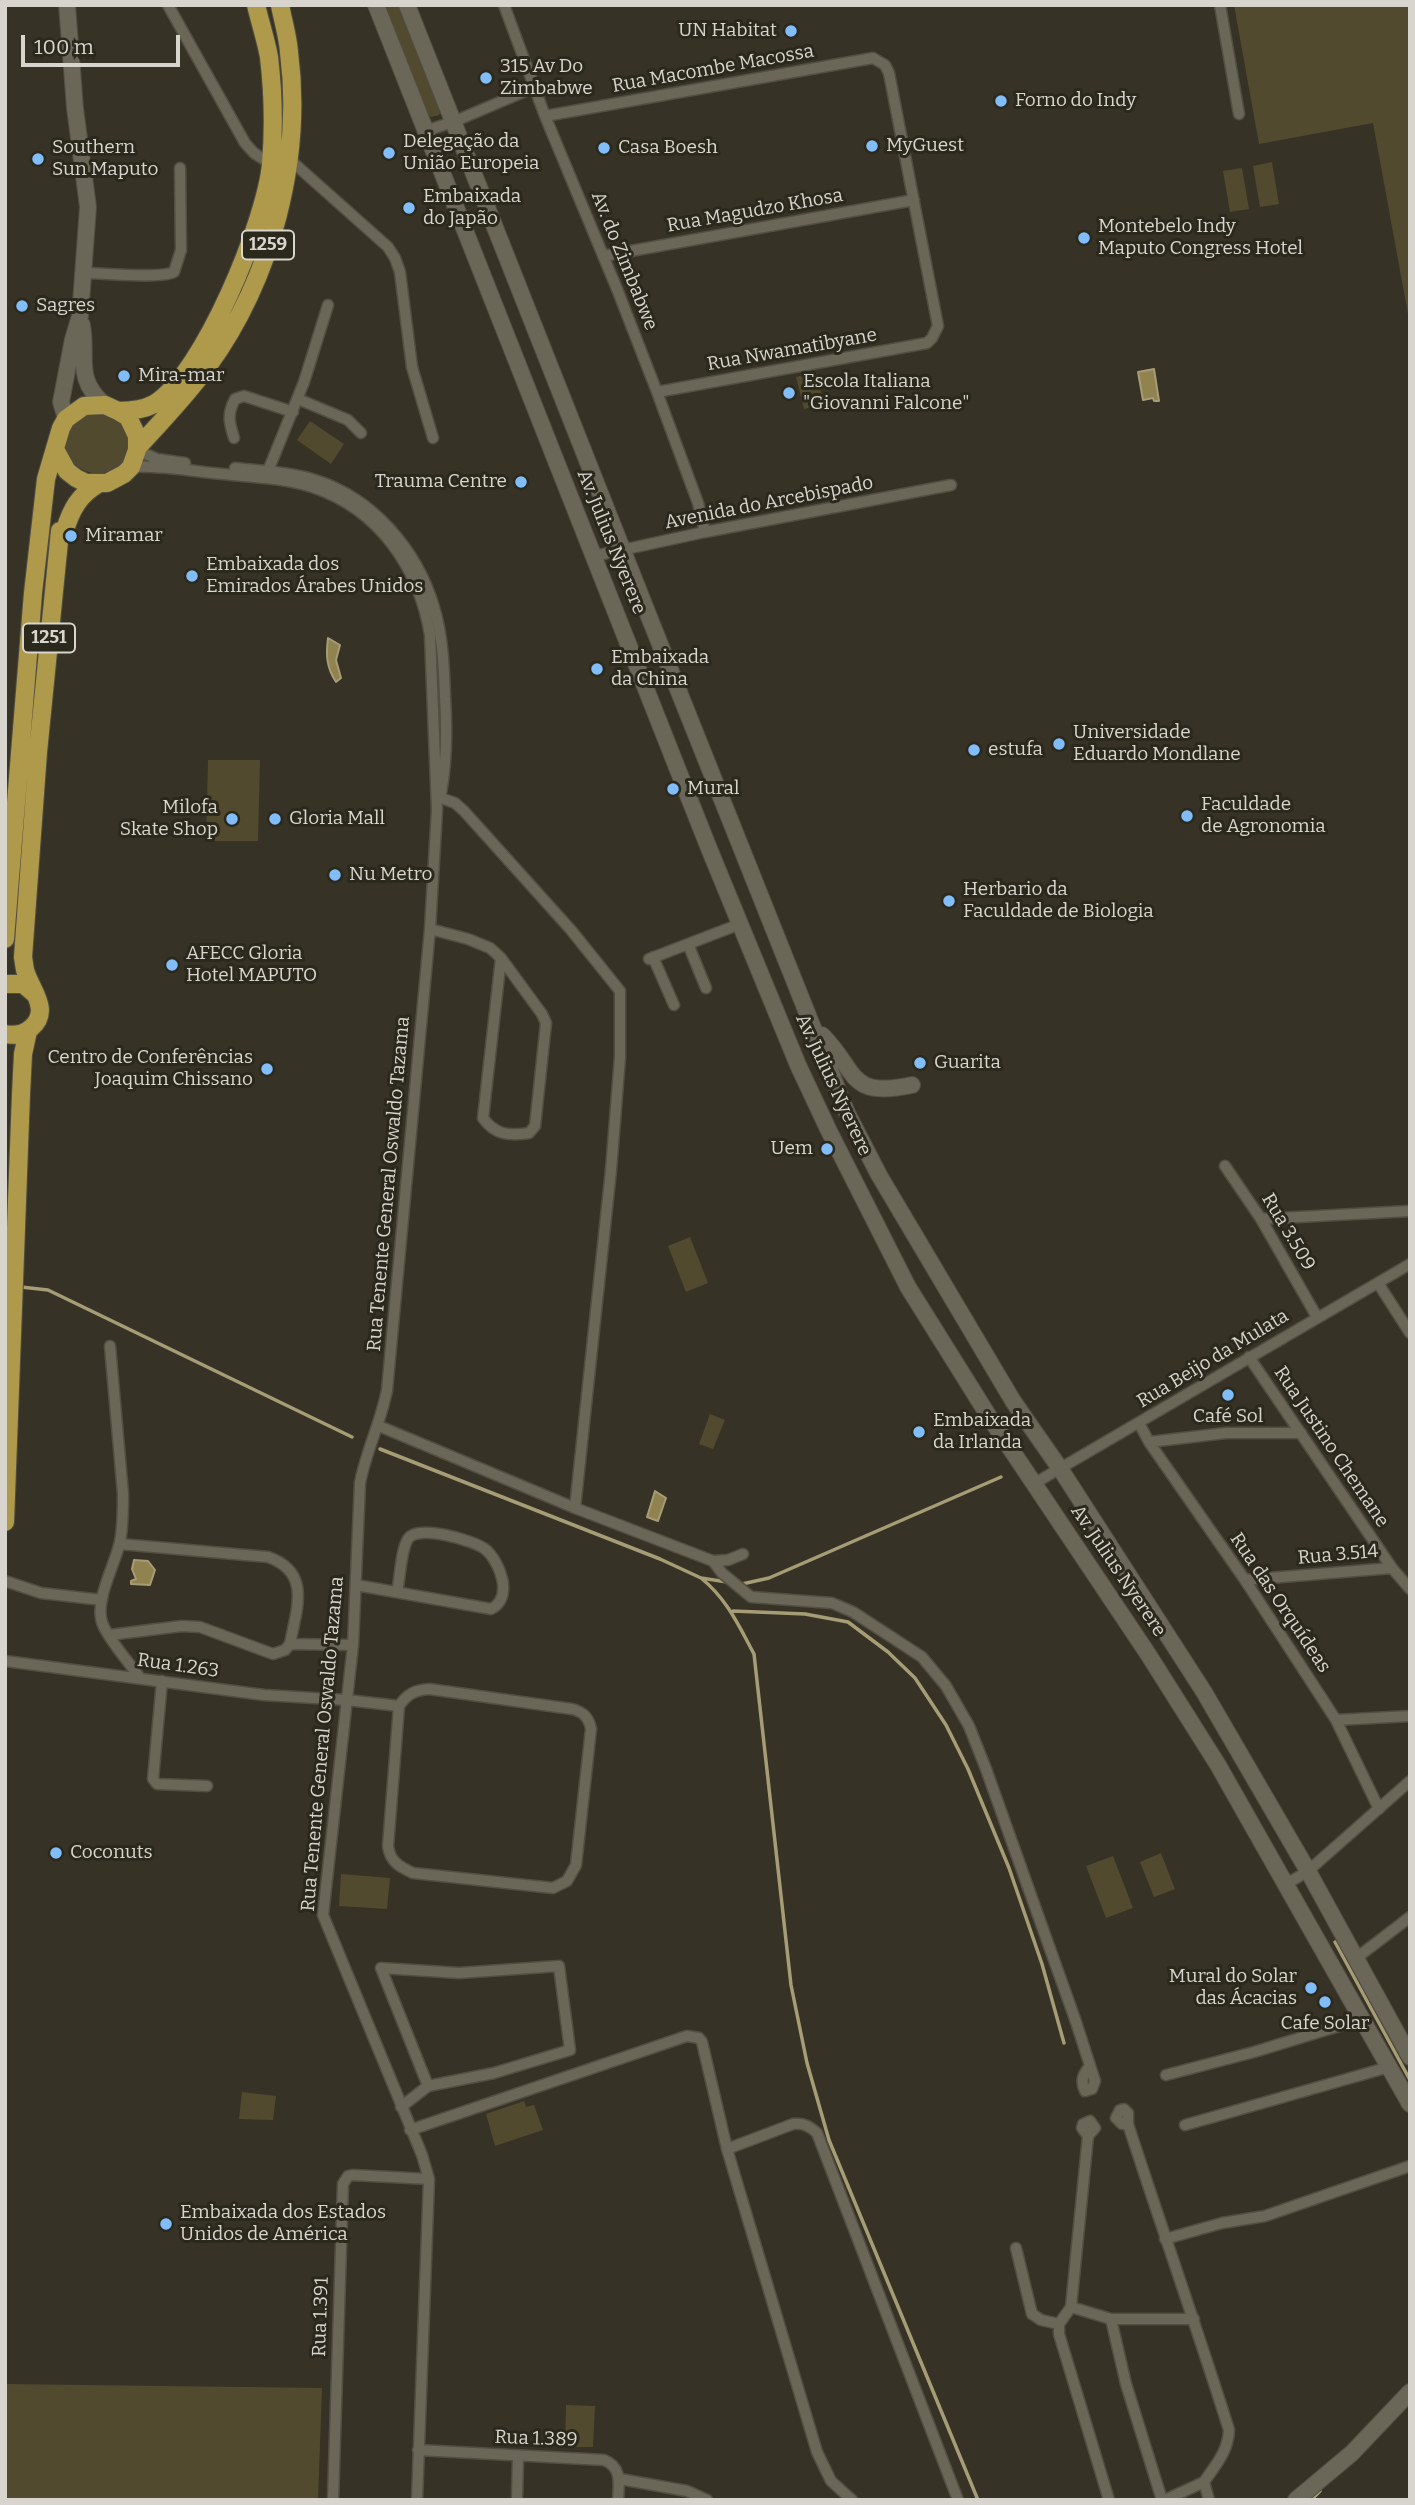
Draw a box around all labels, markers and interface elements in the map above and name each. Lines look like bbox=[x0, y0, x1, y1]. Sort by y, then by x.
place label: UN Habitat bbox=[678, 20, 777, 42]
scale bar bbox=[24, 21, 184, 65]
marker: UN Habitat bbox=[783, 23, 799, 39]
text: 100 m bbox=[34, 34, 94, 60]
street label: Rua Macombe Macossa bbox=[610, 40, 816, 98]
place label: 315 Av Do Zimbabwe bbox=[500, 56, 593, 100]
marker: 315 Av Do Zimbabwe bbox=[478, 70, 494, 86]
place label: Forno do Indy bbox=[1015, 90, 1136, 112]
marker: Forno do Indy bbox=[993, 93, 1009, 109]
place label: Delegação da União Europeia bbox=[403, 131, 539, 175]
place label: MyGuest bbox=[886, 135, 964, 157]
place label: Southern Sun Maputo bbox=[52, 137, 158, 181]
place label: Casa Boesh bbox=[618, 137, 718, 159]
marker: MyGuest bbox=[864, 138, 880, 154]
marker: Casa Boesh bbox=[596, 140, 612, 156]
marker: Delegação da União Europeia bbox=[381, 145, 397, 161]
marker: Southern Sun Maputo bbox=[30, 151, 46, 167]
street label: Rua Magudzo Khosa bbox=[665, 184, 845, 238]
place label: Embaixada do Japão bbox=[423, 186, 521, 230]
street label: Av. do Zimbabwe bbox=[586, 188, 662, 334]
marker: Embaixada do Japão bbox=[401, 200, 417, 216]
place label: Montebelo Indy Maputo Congress Hotel bbox=[1098, 216, 1303, 260]
road number: 1259 bbox=[242, 230, 294, 260]
marker: Montebelo Indy Maputo Congress Hotel bbox=[1076, 230, 1092, 246]
place label: Sagres bbox=[36, 295, 95, 317]
marker: Sagres bbox=[14, 298, 30, 314]
street label: Rua Nwamatibyane bbox=[705, 324, 879, 376]
place label: Mira-mar bbox=[138, 365, 224, 387]
marker: Mira-mar bbox=[116, 368, 132, 384]
place label: Escola Italiana "Giovanni Falcone" bbox=[803, 371, 970, 415]
marker: Escola Italiana "Giovanni Falcone" bbox=[781, 385, 797, 401]
street label: Av. Julius Nyerere bbox=[572, 466, 650, 618]
place label: Trauma Centre bbox=[375, 471, 507, 493]
street label: Avenida do Arcebispado bbox=[663, 472, 875, 534]
marker: Trauma Centre bbox=[513, 474, 529, 490]
place label: Miramar bbox=[85, 525, 163, 547]
marker: Miramar bbox=[63, 528, 79, 544]
place label: Embaixada dos Emirados Árabes Unidos bbox=[206, 554, 423, 598]
marker: Embaixada dos Emirados Árabes Unidos bbox=[184, 568, 200, 584]
road number: 1251 bbox=[23, 624, 75, 652]
place label: Embaixada da China bbox=[611, 647, 709, 691]
marker: Embaixada da China bbox=[589, 661, 605, 677]
place label: Universidade Eduardo Mondlane bbox=[1073, 722, 1241, 766]
marker: Universidade Eduardo Mondlane bbox=[1051, 736, 1067, 752]
place label: estufa bbox=[988, 739, 1043, 761]
marker: estufa bbox=[966, 742, 982, 758]
place label: Mural bbox=[687, 778, 739, 800]
marker: Mural bbox=[665, 781, 681, 797]
place label: Faculdade de Agronomia bbox=[1201, 794, 1326, 838]
place label: Milofa Skate Shop bbox=[120, 797, 218, 841]
place label: Gloria Mall bbox=[289, 808, 385, 830]
marker: Faculdade de Agronomia bbox=[1179, 808, 1195, 824]
marker: Milofa Skate Shop bbox=[224, 811, 240, 827]
marker: Gloria Mall bbox=[267, 811, 283, 827]
place label: Nu Metro bbox=[349, 864, 432, 886]
marker: Nu Metro bbox=[327, 867, 343, 883]
place label: Herbario da Faculdade de Biologia bbox=[963, 879, 1154, 923]
marker: Herbario da Faculdade de Biologia bbox=[941, 893, 957, 909]
place label: AFECC Gloria Hotel MAPUTO bbox=[186, 943, 317, 987]
marker: AFECC Gloria Hotel MAPUTO bbox=[164, 957, 180, 973]
street label: Av. Julius Nyerere bbox=[790, 1010, 876, 1160]
street label: Rua Tenente General Oswaldo Tazama bbox=[363, 1016, 415, 1352]
place label: Centro de Conferências Joaquim Chissano bbox=[48, 1047, 253, 1091]
place label: Guarita bbox=[934, 1052, 1001, 1074]
marker: Guarita bbox=[912, 1055, 928, 1071]
marker: Centro de Conferências Joaquim Chissano bbox=[259, 1061, 275, 1077]
place label: Uem bbox=[771, 1138, 813, 1160]
marker: Uem bbox=[819, 1141, 835, 1157]
street label: Rua 3.509 bbox=[1256, 1189, 1320, 1275]
street label: Rua Beijo da Mulata bbox=[1133, 1305, 1293, 1413]
street label: Rua Justino Chemane bbox=[1269, 1362, 1393, 1532]
marker: Café Sol bbox=[1220, 1387, 1236, 1403]
place label: Café Sol bbox=[1193, 1406, 1263, 1428]
place label: Embaixada da Irlanda bbox=[933, 1410, 1031, 1454]
marker: Embaixada da Irlanda bbox=[911, 1424, 927, 1440]
street label: Av. Julius Nyerere bbox=[1066, 1501, 1170, 1641]
street label: Rua das Orquídeas bbox=[1225, 1529, 1335, 1677]
street label: Rua 3.514 bbox=[1297, 1540, 1379, 1570]
street label: Rua Tenente General Oswaldo Tazama bbox=[297, 1576, 349, 1912]
street label: Rua 1.263 bbox=[136, 1649, 220, 1683]
place label: Coconuts bbox=[70, 1842, 153, 1864]
marker: Coconuts bbox=[48, 1845, 64, 1861]
place label: Mural do Solar das Ácacias bbox=[1169, 1966, 1297, 2010]
marker: Mural do Solar das Ácacias bbox=[1303, 1980, 1319, 1996]
marker: Cafe Solar bbox=[1317, 1994, 1333, 2010]
place label: Cafe Solar bbox=[1281, 2013, 1369, 2035]
place label: Embaixada dos Estados Unidos de América bbox=[180, 2202, 386, 2246]
marker: Embaixada dos Estados Unidos de América bbox=[158, 2216, 174, 2232]
street label: Rua 1.391 bbox=[308, 2277, 334, 2357]
street label: Rua 1.389 bbox=[494, 2426, 578, 2452]

